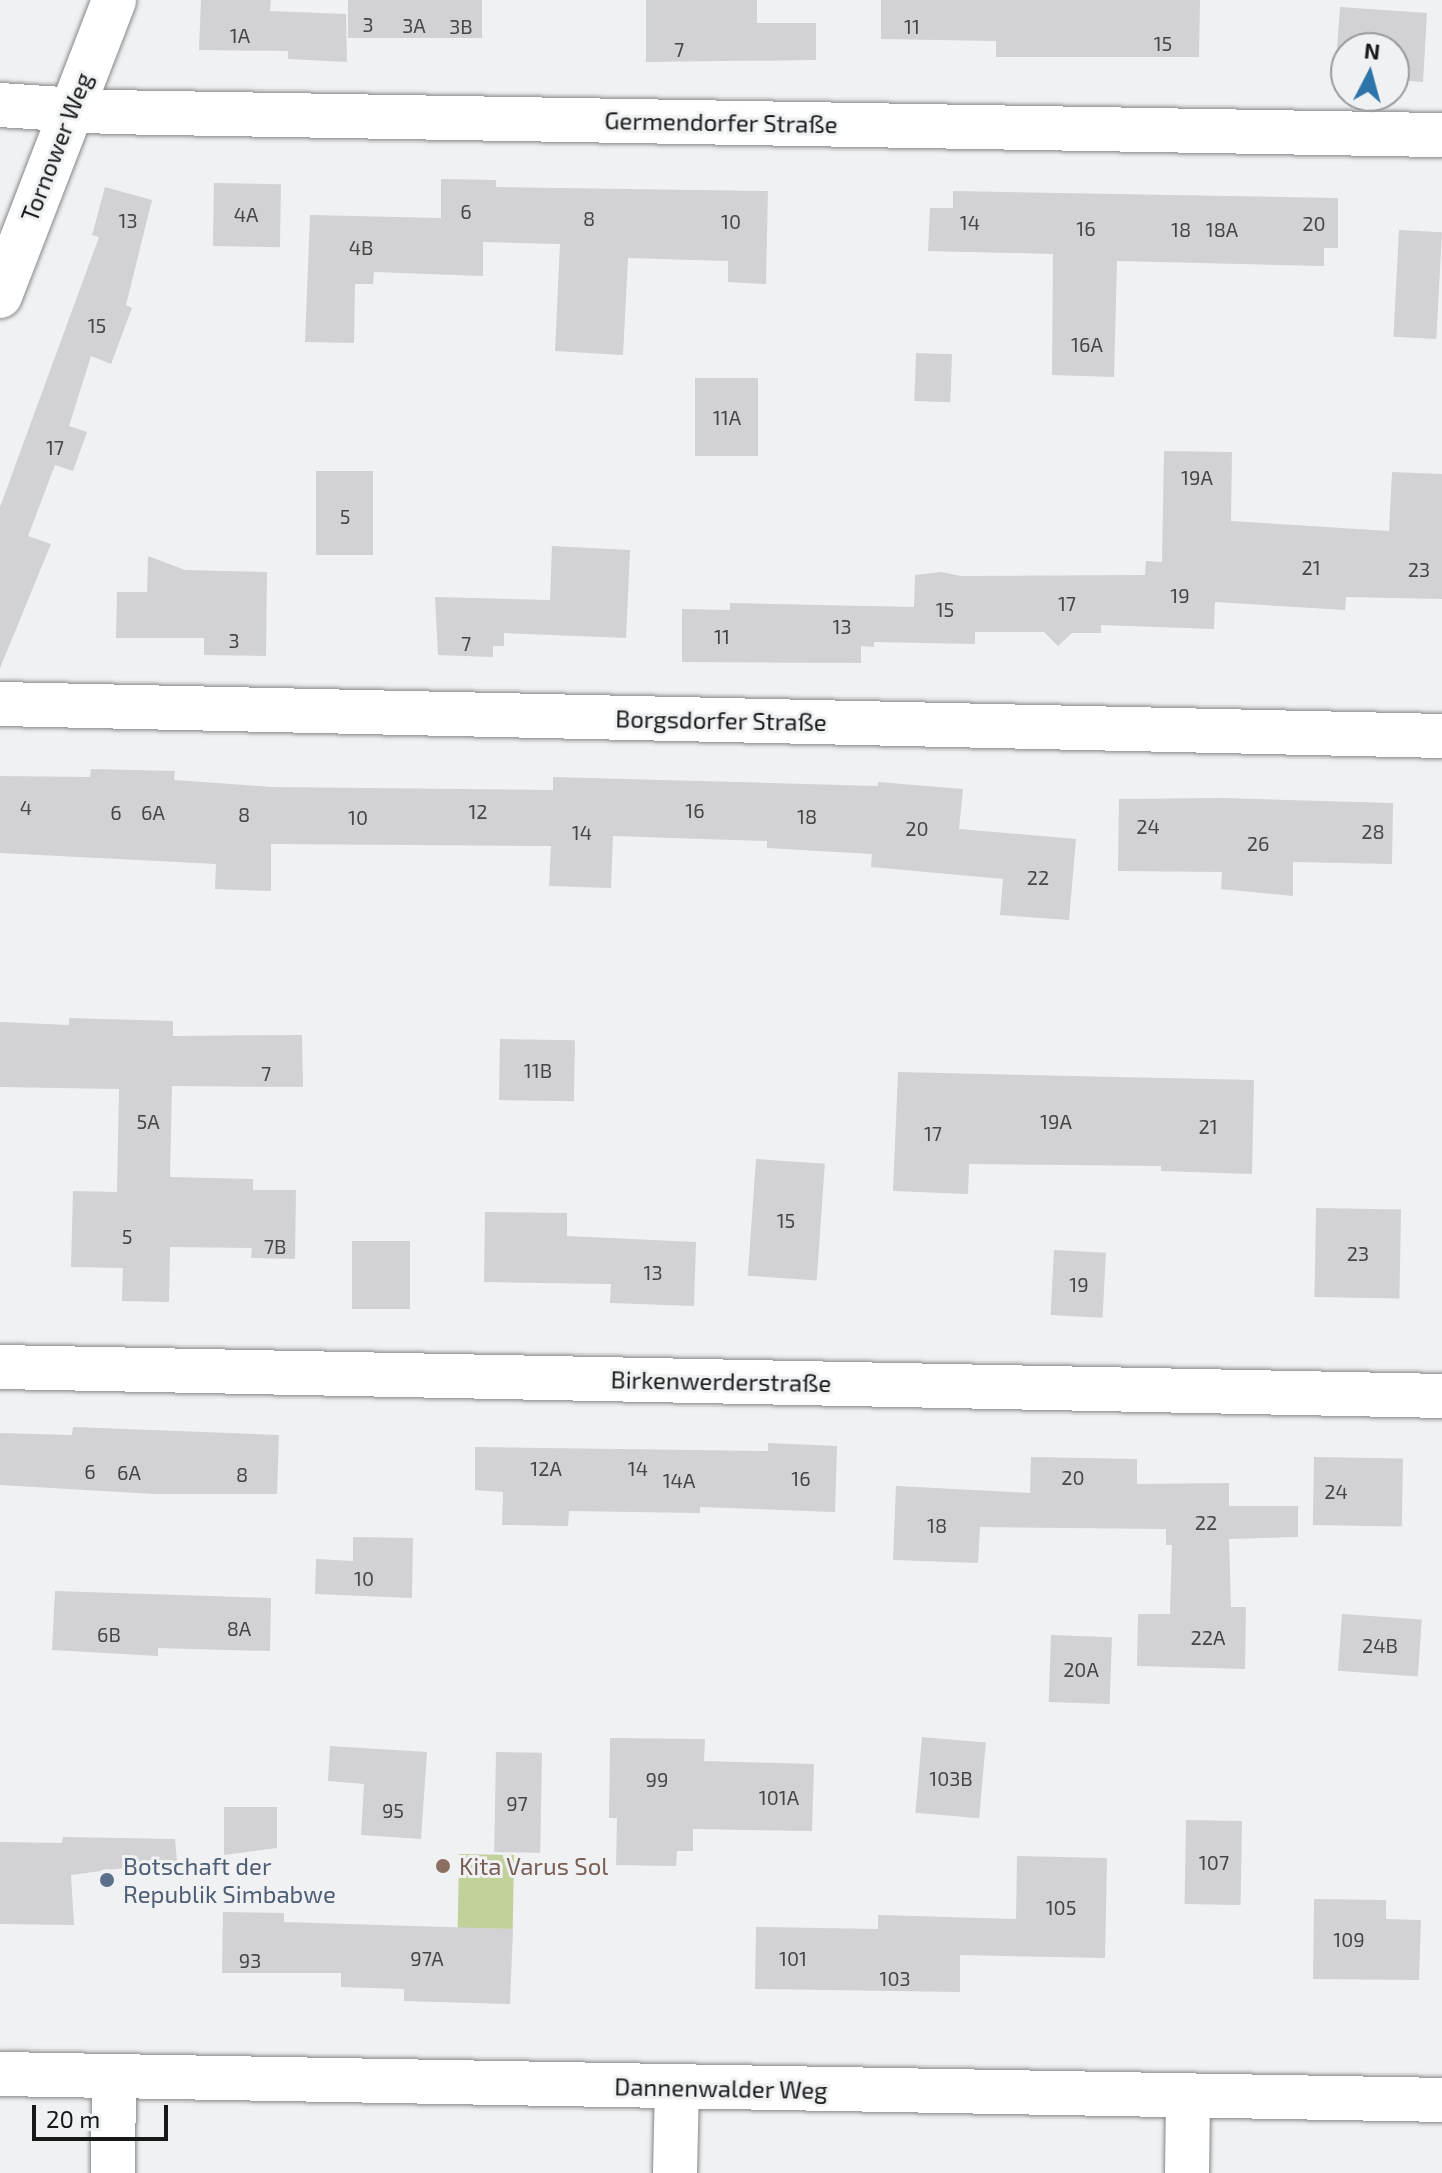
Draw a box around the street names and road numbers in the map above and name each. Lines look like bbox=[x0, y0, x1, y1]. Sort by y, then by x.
street label: Tornower Weg bbox=[14, 68, 98, 226]
street label: Germendorfer Straße bbox=[604, 106, 838, 138]
street label: Borgsdorfer Straße bbox=[615, 704, 827, 736]
street label: Birkenwerderstraße bbox=[610, 1365, 832, 1397]
street label: Dannenwalder Weg bbox=[614, 2072, 828, 2104]

